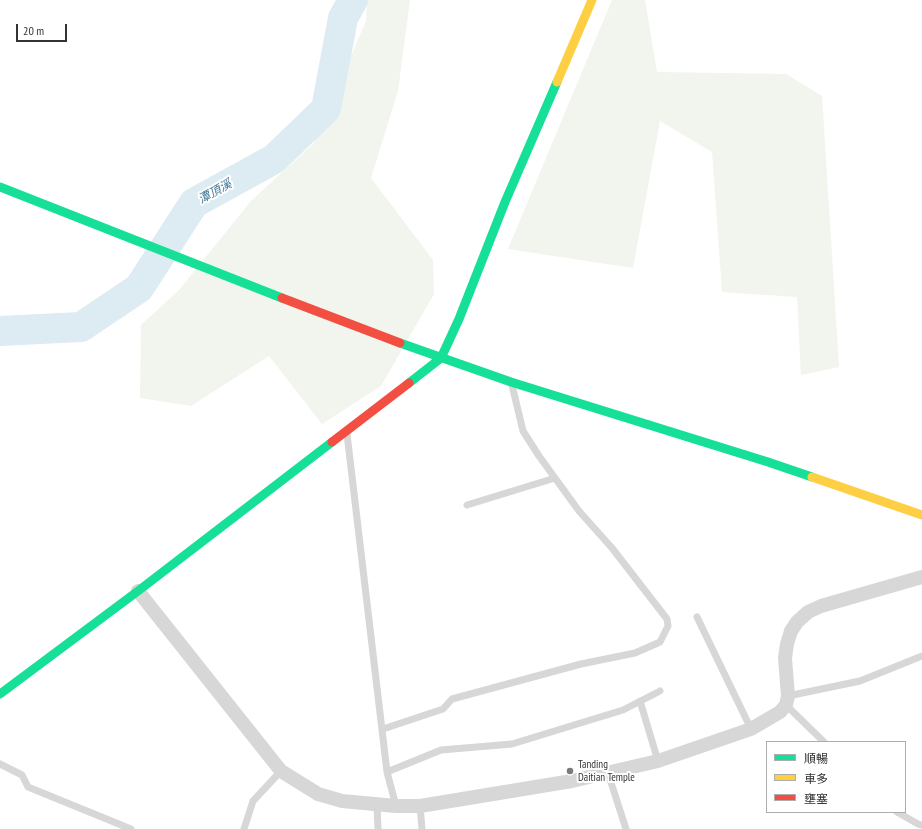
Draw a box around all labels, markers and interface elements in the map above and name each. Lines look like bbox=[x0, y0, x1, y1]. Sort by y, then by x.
scale bar bbox=[18, 16, 69, 42]
text: 20 m bbox=[23, 23, 44, 38]
water label: 潭頂溪 bbox=[196, 177, 234, 207]
legend bbox=[766, 741, 906, 813]
text: 順暢 bbox=[804, 751, 828, 766]
place label: Tanding Daitian Temple bbox=[578, 758, 635, 784]
marker: Tanding Daitian Temple bbox=[565, 766, 575, 776]
text: 車多 bbox=[804, 771, 828, 786]
text: 壅塞 bbox=[804, 791, 828, 806]

